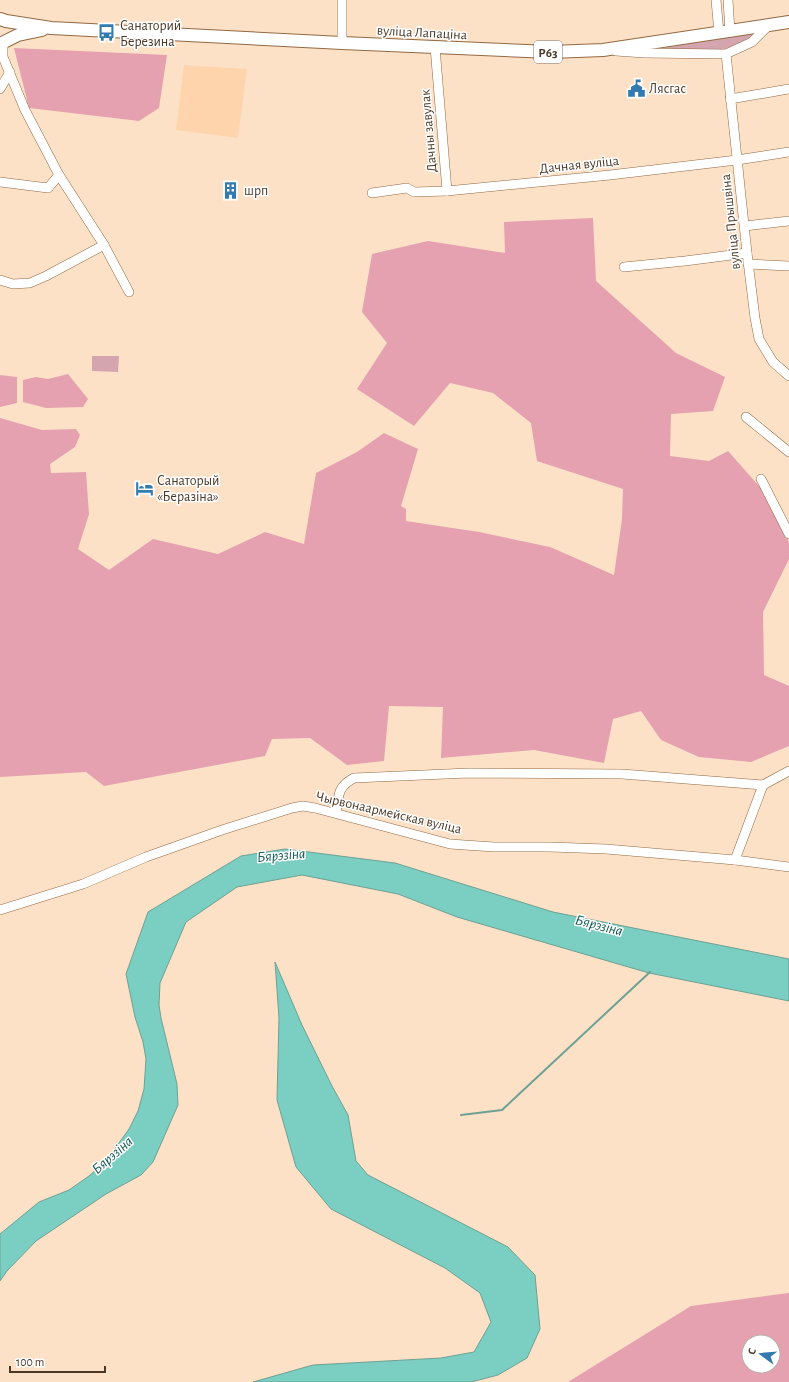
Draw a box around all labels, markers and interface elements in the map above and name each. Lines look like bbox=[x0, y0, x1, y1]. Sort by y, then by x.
place label: Санаторий Березина bbox=[120, 19, 181, 49]
bus stop icon: Санаторий Березина bbox=[97, 23, 117, 43]
street label: вуліца Лапаціна bbox=[376, 24, 468, 42]
road number: Р63 bbox=[534, 41, 562, 63]
public building icon: Лясгас bbox=[626, 78, 646, 98]
place label: Лясгас bbox=[649, 82, 686, 96]
street label: Дачны завулак bbox=[418, 88, 440, 173]
street label: Дачная вуліца bbox=[538, 154, 620, 176]
street label: вуліца Прышвіна bbox=[719, 173, 743, 270]
building icon: шрп bbox=[221, 180, 241, 200]
place label: шрп bbox=[244, 184, 268, 198]
place label: Санаторый «Беразіна» bbox=[157, 474, 219, 504]
hotel icon: Санаторый «Беразіна» bbox=[134, 478, 154, 498]
street label: Чырвонаармейская вуліца bbox=[315, 789, 464, 837]
water label: Бярэзіна bbox=[256, 846, 306, 865]
water label: Бярэзіна bbox=[574, 912, 624, 939]
water label: Бярэзіна bbox=[89, 1134, 136, 1177]
north arrow bbox=[741, 1334, 781, 1374]
text: С bbox=[746, 1347, 758, 1356]
scale bar bbox=[10, 1348, 105, 1374]
text: 100 m bbox=[16, 1356, 44, 1368]

